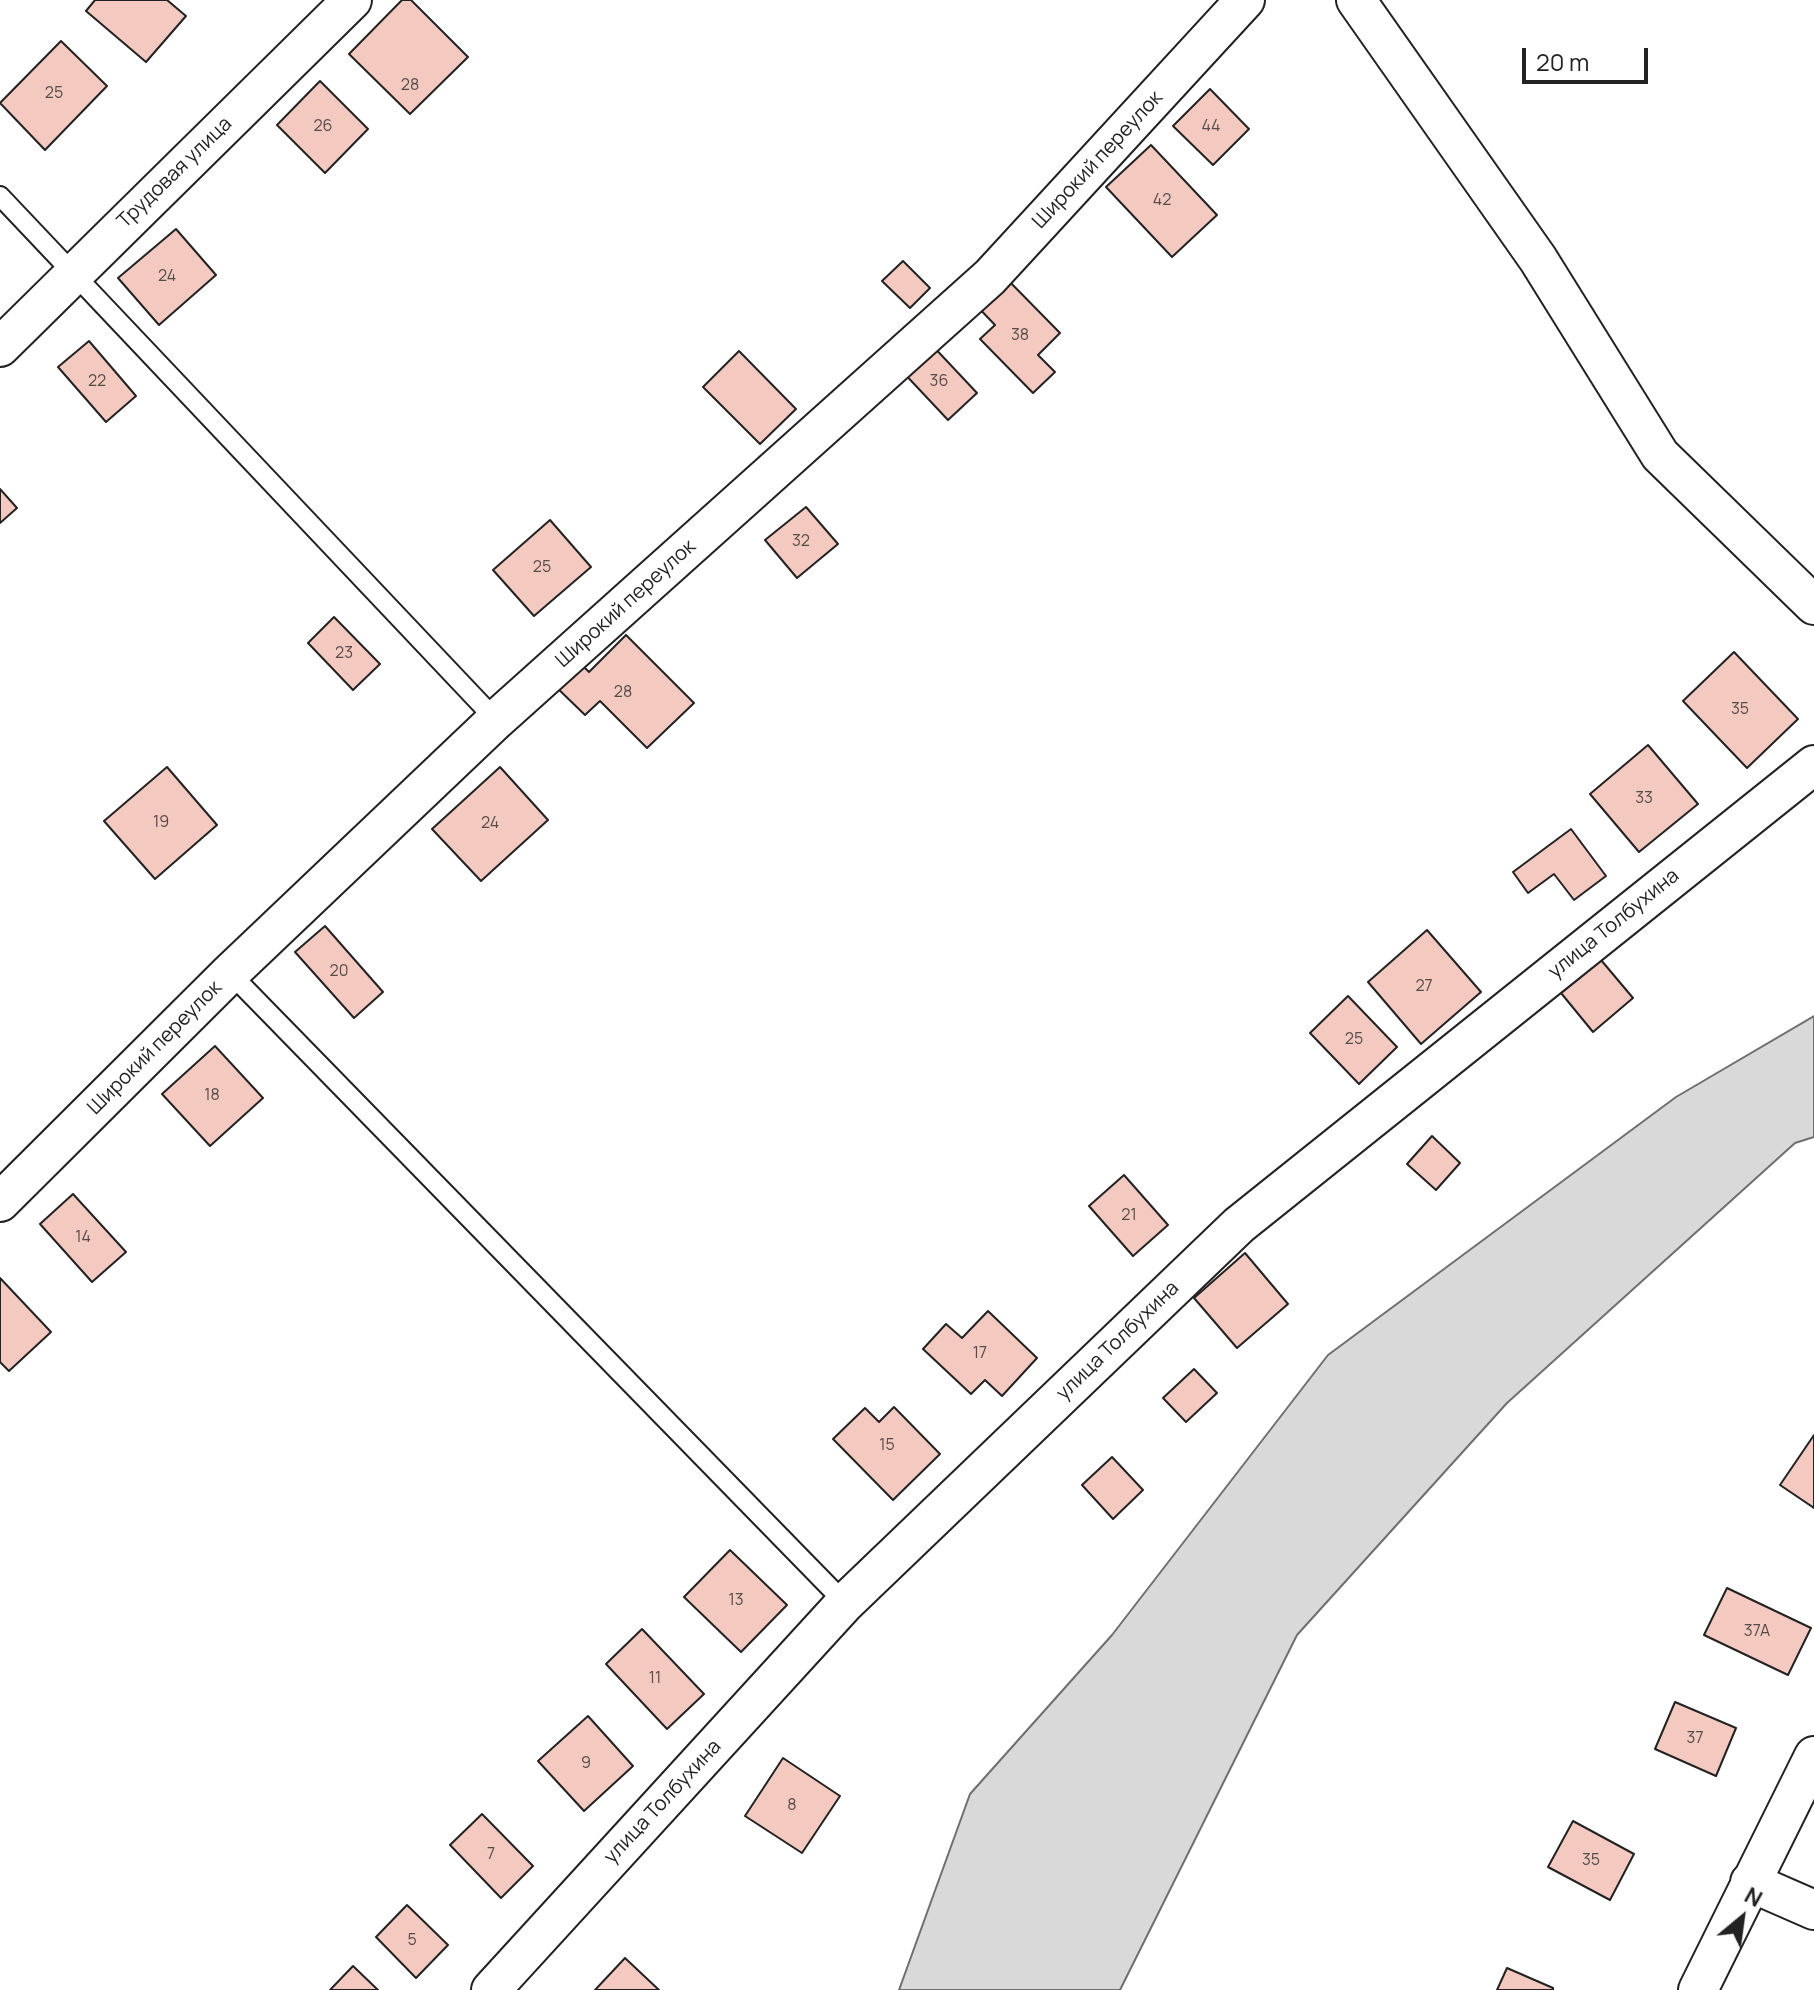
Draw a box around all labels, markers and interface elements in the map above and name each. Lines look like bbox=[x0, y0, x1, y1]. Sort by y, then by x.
scale bar bbox=[1526, 32, 1652, 82]
text: 20 m bbox=[1536, 45, 1589, 78]
house number: 28 bbox=[401, 76, 419, 96]
house number: 25 bbox=[45, 84, 63, 104]
street label: Широкий переулок bbox=[1028, 86, 1168, 234]
street label: Трудовая улица bbox=[113, 112, 237, 234]
house number: 26 bbox=[313, 117, 333, 137]
house number: 44 bbox=[1201, 117, 1221, 137]
house number: 42 bbox=[1153, 191, 1171, 211]
house number: 24 bbox=[158, 267, 176, 287]
house number: 38 bbox=[1011, 326, 1029, 346]
house number: 22 bbox=[88, 372, 106, 392]
house number: 36 bbox=[930, 372, 948, 392]
house number: 32 bbox=[792, 532, 810, 552]
street label: Широкий переулок bbox=[551, 535, 701, 673]
house number: 25 bbox=[533, 558, 551, 578]
house number: 23 bbox=[335, 644, 353, 664]
house number: 28 bbox=[614, 683, 632, 703]
house number: 35 bbox=[1731, 700, 1749, 720]
house number: 33 bbox=[1635, 789, 1653, 809]
house number: 19 bbox=[153, 813, 169, 833]
house number: 24 bbox=[481, 814, 499, 834]
street label: улица Толбухина bbox=[1544, 864, 1684, 984]
house number: 20 bbox=[330, 962, 348, 982]
street label: Широкий переулок bbox=[83, 976, 227, 1120]
house number: 27 bbox=[1415, 977, 1433, 997]
house number: 25 bbox=[1345, 1030, 1363, 1050]
house number: 18 bbox=[204, 1086, 220, 1106]
house number: 21 bbox=[1121, 1206, 1137, 1226]
house number: 14 bbox=[75, 1228, 91, 1248]
street label: улица Толбухина bbox=[1052, 1277, 1184, 1405]
house number: 17 bbox=[973, 1344, 987, 1364]
house number: 15 bbox=[879, 1436, 895, 1456]
house number: 13 bbox=[728, 1591, 744, 1611]
house number: 37А bbox=[1744, 1622, 1770, 1642]
house number: 11 bbox=[649, 1669, 661, 1689]
house number: 37 bbox=[1687, 1729, 1703, 1749]
street label: улица Толбухина bbox=[599, 1735, 727, 1869]
house number: 9 bbox=[581, 1754, 591, 1774]
house number: 8 bbox=[787, 1796, 797, 1816]
house number: 7 bbox=[487, 1845, 495, 1865]
house number: 35 bbox=[1582, 1851, 1600, 1871]
north arrow bbox=[1702, 1878, 1782, 1958]
text: N bbox=[1739, 1880, 1768, 1914]
house number: 5 bbox=[407, 1931, 417, 1951]

